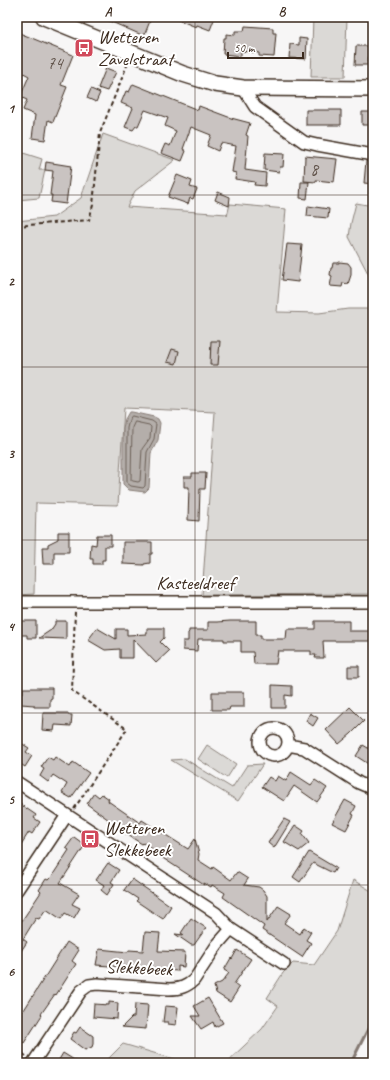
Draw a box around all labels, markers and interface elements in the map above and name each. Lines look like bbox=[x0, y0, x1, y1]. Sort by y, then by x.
text: A bbox=[105, 4, 113, 20]
text: B bbox=[279, 4, 287, 20]
place label: Wetteren Zavelstraat bbox=[98, 25, 176, 71]
scale bar bbox=[228, 34, 303, 60]
bus stop icon: Wetteren Zavelstraat bbox=[73, 37, 95, 59]
text: 50 m bbox=[234, 40, 256, 56]
house number: 74 bbox=[47, 53, 65, 74]
text: 1 bbox=[8, 101, 16, 117]
house number: 8 bbox=[310, 159, 320, 180]
text: 2 bbox=[8, 274, 15, 290]
text: 3 bbox=[8, 446, 15, 462]
street label: Kasteeldreef bbox=[156, 571, 238, 595]
text: 4 bbox=[8, 619, 16, 635]
text: 5 bbox=[8, 792, 15, 808]
place label: Wetteren Slekkebeek bbox=[104, 816, 172, 862]
bus stop icon: Wetteren Slekkebeek bbox=[79, 828, 101, 850]
street label: Slekkebeek bbox=[105, 954, 174, 982]
text: 6 bbox=[8, 964, 15, 980]

